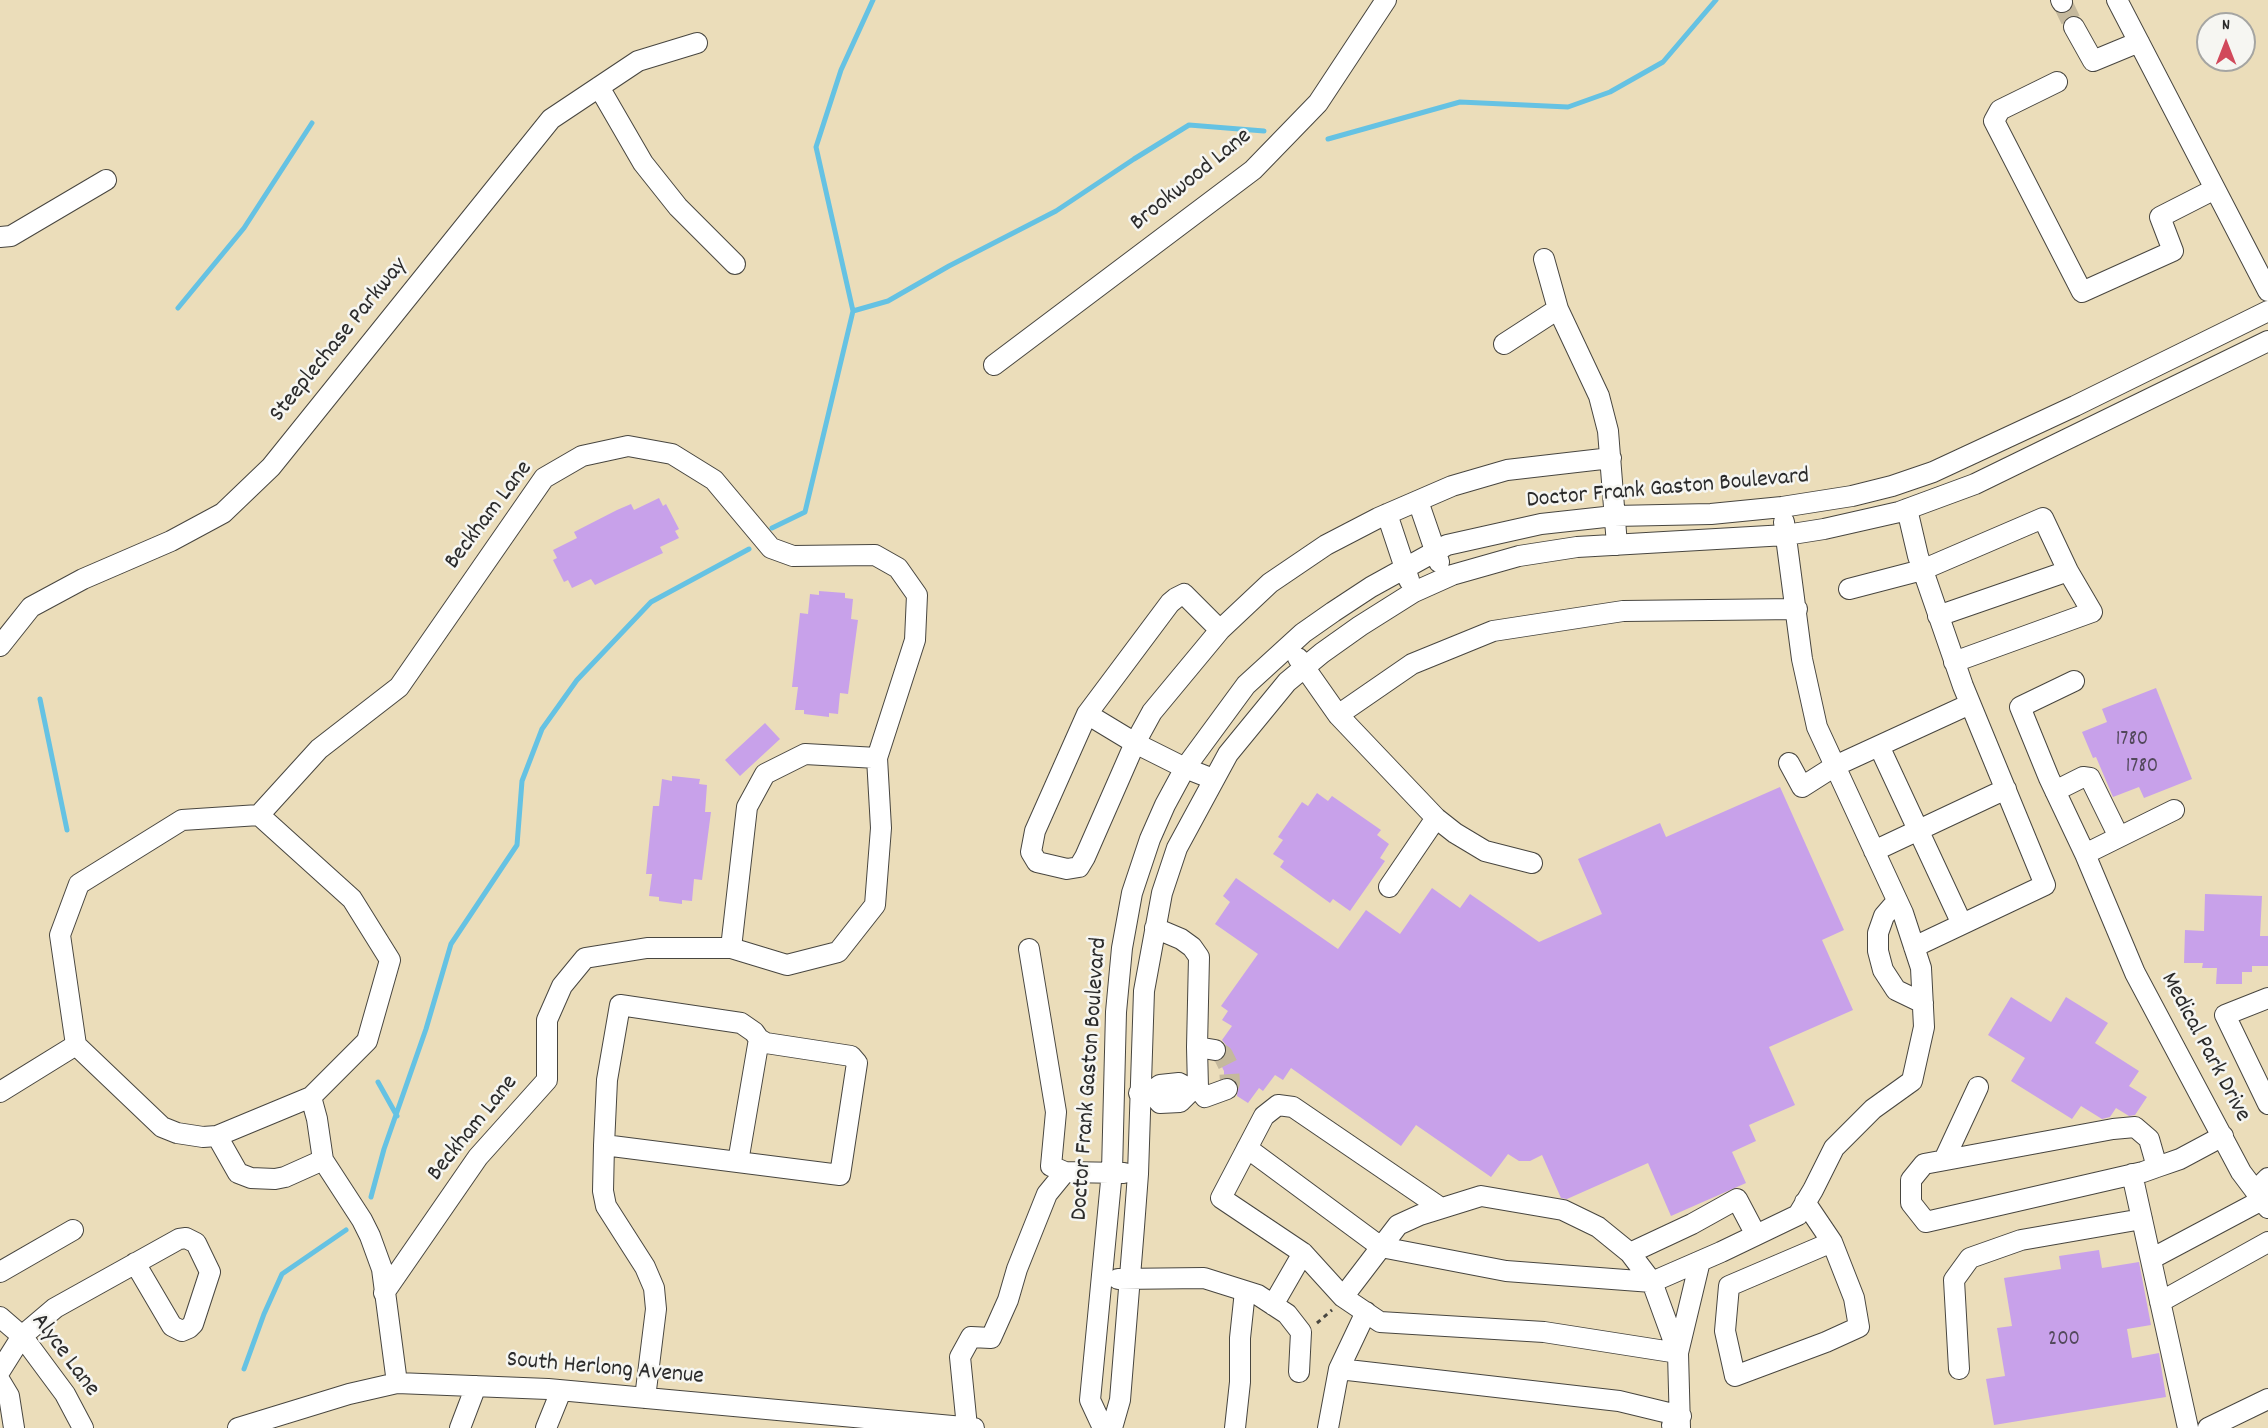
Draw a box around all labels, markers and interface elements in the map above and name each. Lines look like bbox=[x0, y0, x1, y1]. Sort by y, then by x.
north arrow bbox=[2196, 12, 2256, 72]
text: N bbox=[2222, 14, 2230, 37]
street label: Brookwood Lane bbox=[1126, 123, 1258, 239]
street label: Steeplechase Parkway bbox=[265, 253, 415, 429]
street label: Beckham Lane bbox=[440, 456, 540, 576]
street label: Doctor Frank Gaston Boulevard bbox=[1525, 463, 1811, 517]
house number: 1780 bbox=[2116, 728, 2148, 754]
house number: 1780 bbox=[2126, 755, 2158, 781]
street label: Doctor Frank Gaston Boulevard bbox=[1067, 937, 1115, 1221]
street label: Medical Park Drive bbox=[2153, 968, 2255, 1128]
street label: Beckham Lane bbox=[422, 1070, 526, 1188]
street label: Alyce Lane bbox=[23, 1309, 105, 1403]
house number: 200 bbox=[2048, 1328, 2080, 1354]
street label: South Herlong Avenue bbox=[505, 1347, 705, 1393]

